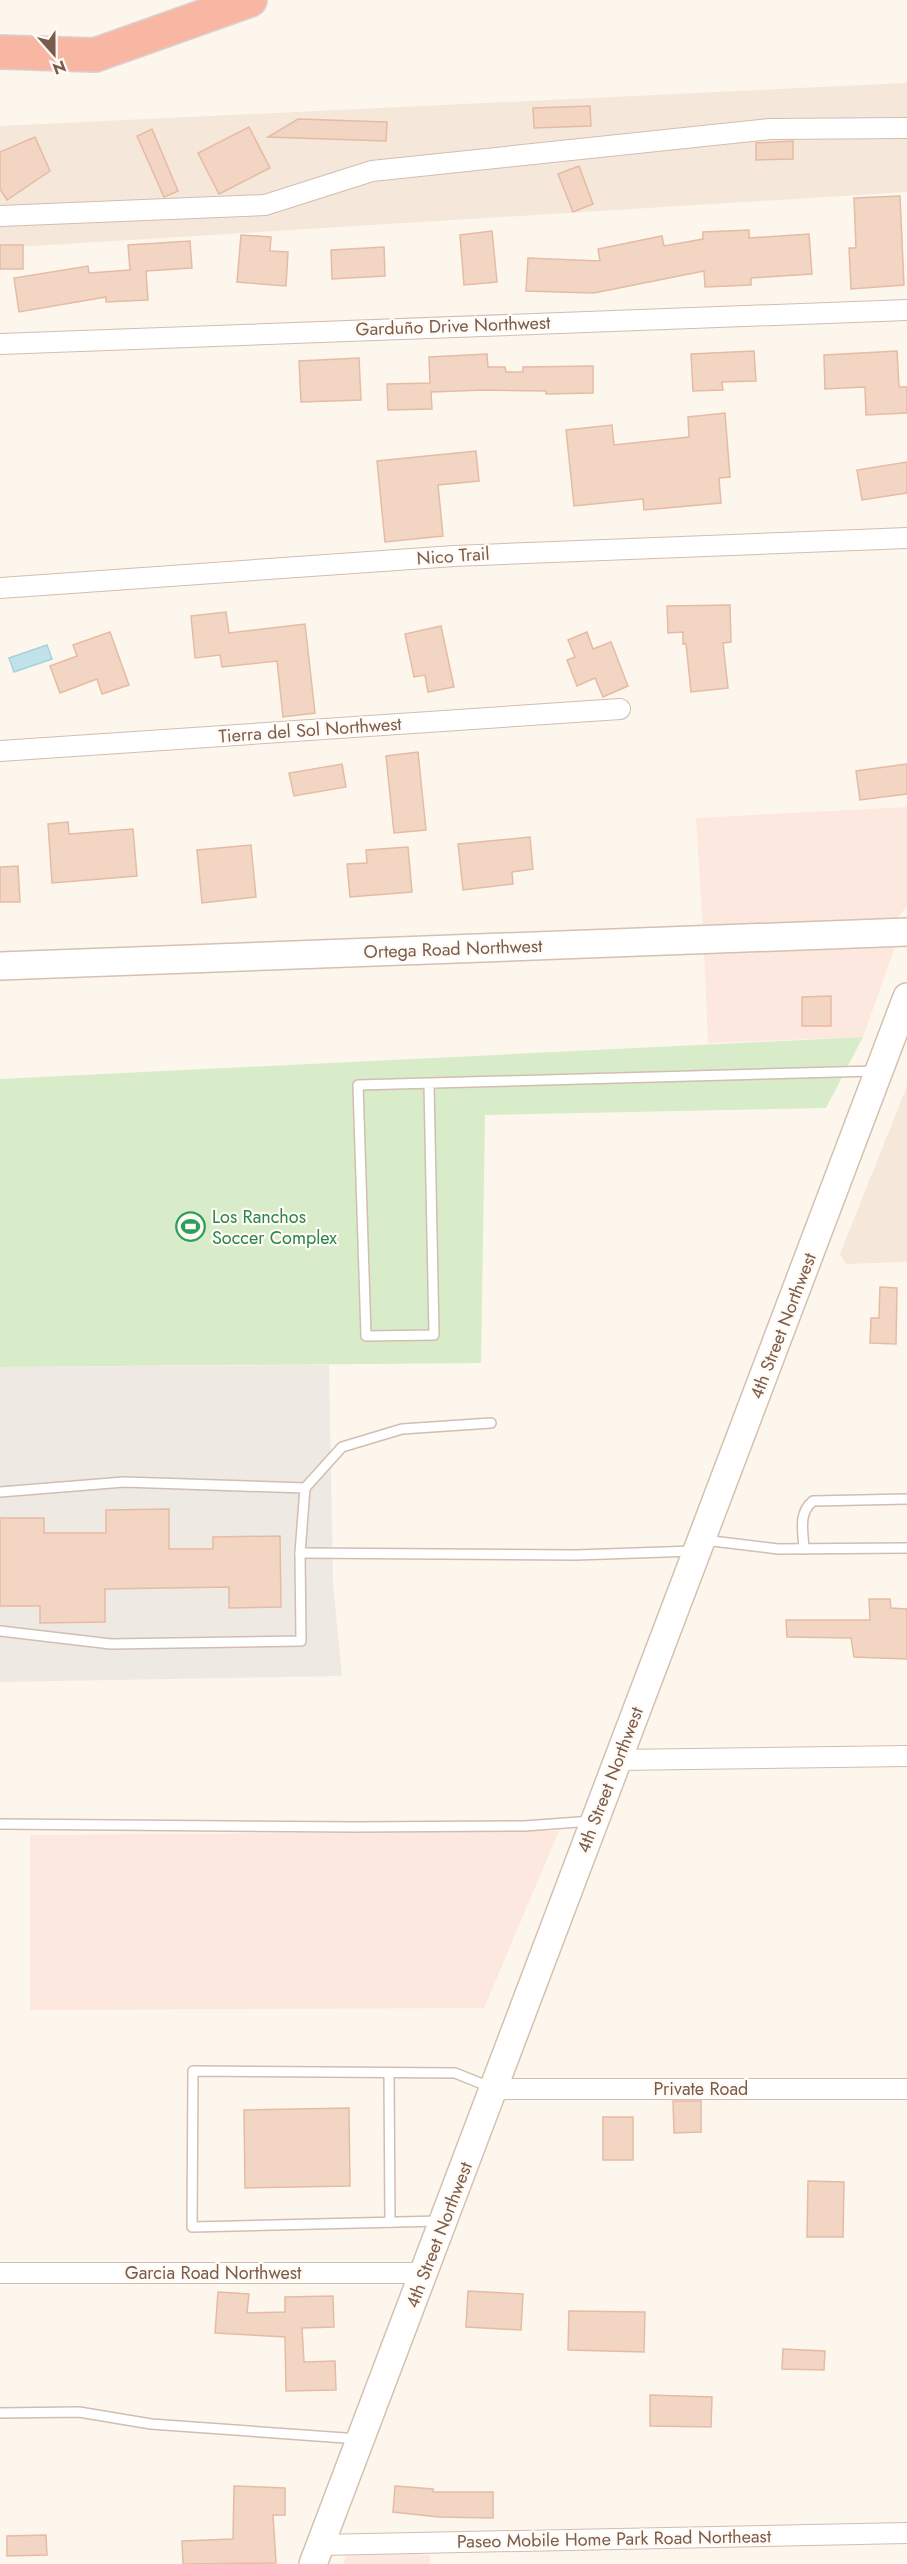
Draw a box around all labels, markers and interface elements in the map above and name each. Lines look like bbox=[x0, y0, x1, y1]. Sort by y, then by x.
north arrow bbox=[24, 24, 84, 84]
text: N bbox=[49, 55, 69, 81]
street label: Garduño Drive Northwest bbox=[355, 310, 552, 342]
street label: Nico Trail bbox=[416, 540, 490, 572]
street label: Tierra del Sol Northwest bbox=[218, 711, 403, 749]
street label: Ortega Road Northwest bbox=[363, 933, 544, 965]
place label: Los Ranchos Soccer Complex bbox=[212, 1204, 337, 1251]
sports icon: Los Ranchos Soccer Complex bbox=[175, 1211, 207, 1243]
street label: 4th Street Northwest bbox=[743, 1249, 823, 1403]
street label: 4th Street Northwest bbox=[570, 1703, 650, 1857]
street label: Private Road bbox=[654, 2076, 748, 2102]
street label: 4th Street Northwest bbox=[399, 2158, 479, 2312]
street label: Garcia Road Northwest bbox=[125, 2260, 302, 2286]
street label: Paseo Mobile Home Park Road Northeast bbox=[457, 2523, 772, 2555]

